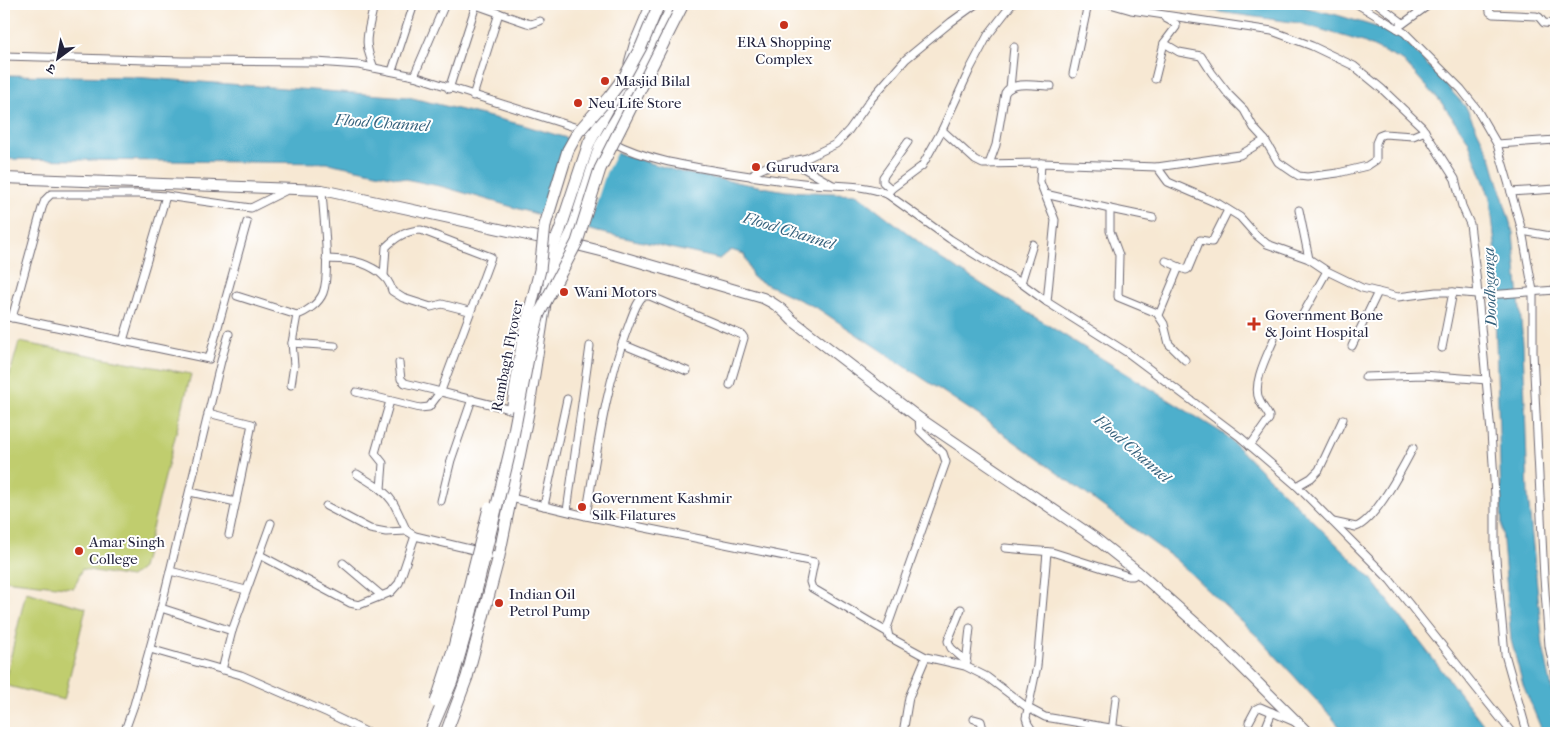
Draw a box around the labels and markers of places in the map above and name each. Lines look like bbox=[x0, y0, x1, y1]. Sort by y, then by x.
marker: ERA Shopping Complex bbox=[778, 19, 790, 31]
place label: ERA Shopping Complex bbox=[737, 33, 832, 68]
place label: Masjid Bilal bbox=[615, 72, 690, 90]
marker: Masjid Bilal bbox=[599, 75, 611, 87]
place label: Neu Life Store bbox=[588, 94, 682, 112]
marker: Neu Life Store bbox=[572, 97, 584, 109]
place label: Gurudwara bbox=[766, 158, 840, 176]
marker: Gurudwara bbox=[750, 161, 762, 173]
place label: Wani Motors bbox=[573, 283, 657, 301]
marker: Wani Motors bbox=[558, 286, 570, 298]
place label: Government Bone & Joint Hospital bbox=[1265, 306, 1384, 341]
marker: Government Bone & Joint Hospital bbox=[1247, 317, 1261, 331]
place label: Government Kashmir Silk Filatures bbox=[592, 489, 732, 524]
marker: Government Kashmir Silk Filatures bbox=[576, 501, 588, 513]
place label: Amar Singh College bbox=[88, 533, 166, 568]
marker: Amar Singh College bbox=[73, 545, 85, 557]
place label: Indian Oil Petrol Pump bbox=[509, 585, 590, 620]
marker: Indian Oil Petrol Pump bbox=[493, 597, 505, 609]

